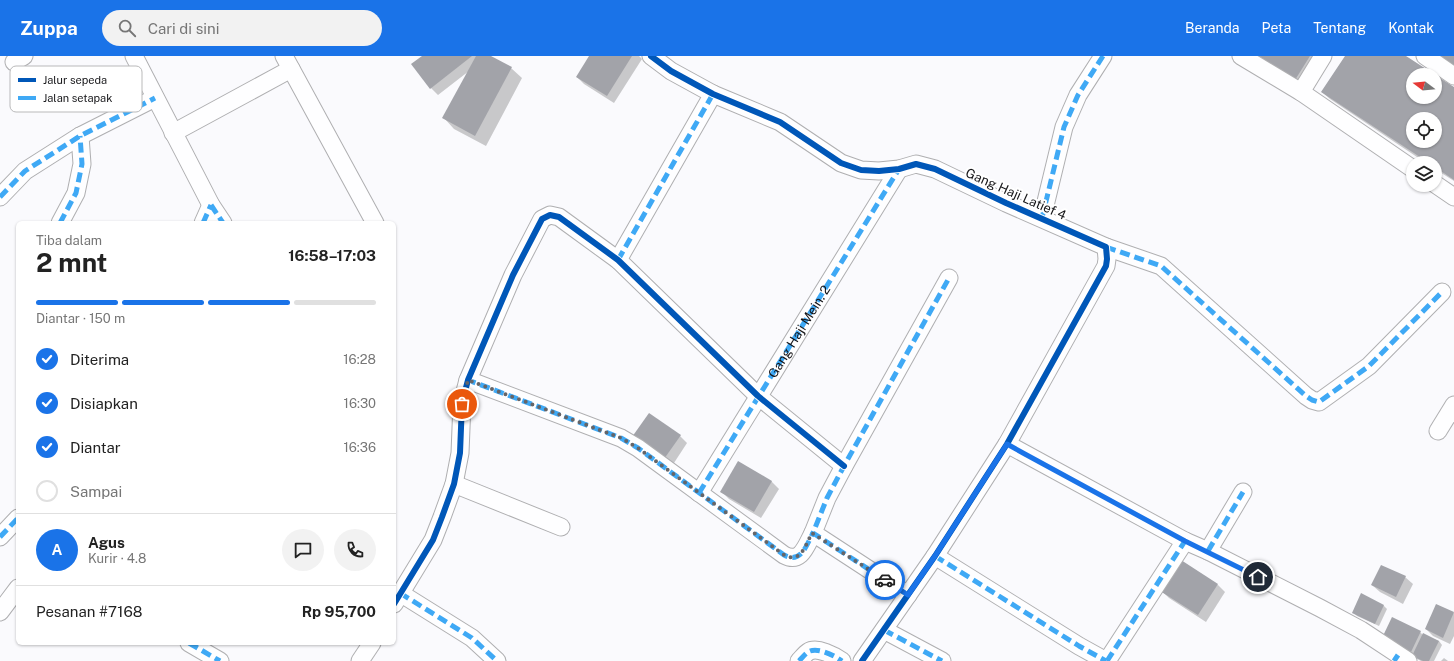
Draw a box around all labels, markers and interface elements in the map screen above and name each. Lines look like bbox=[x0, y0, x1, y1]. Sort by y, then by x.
search box bbox=[102, 10, 382, 46]
text: Zuppa bbox=[20, 17, 78, 39]
icon: search bbox=[116, 17, 138, 39]
text: Cari di sini bbox=[148, 20, 219, 37]
text: Beranda bbox=[1185, 20, 1240, 36]
text: Peta bbox=[1262, 20, 1291, 36]
text: Tentang bbox=[1313, 20, 1366, 36]
text: Kontak bbox=[1388, 20, 1434, 36]
legend bbox=[10, 66, 142, 112]
north arrow bbox=[1406, 68, 1442, 104]
map controls bbox=[1406, 68, 1442, 192]
text: Jalur sepeda bbox=[43, 74, 107, 86]
text: Jalan setapak bbox=[43, 92, 112, 104]
button: locate bbox=[1406, 112, 1442, 148]
button: layers bbox=[1406, 156, 1442, 192]
street label: Gang Haji Latief 4 bbox=[963, 165, 1069, 223]
text: Tiba dalam bbox=[36, 233, 102, 248]
text: 2 mnt bbox=[36, 247, 107, 278]
text: 16:58–17:03 bbox=[288, 247, 376, 264]
street label: Gang Haji Mein. 2 bbox=[765, 282, 833, 380]
text: Diantar · 150 m bbox=[36, 311, 125, 326]
icon: check bbox=[36, 348, 58, 370]
text: Diterima bbox=[70, 351, 129, 368]
text: 16:28 bbox=[343, 352, 376, 367]
pin bbox=[445, 387, 479, 421]
icon: check bbox=[36, 392, 58, 414]
icon: bag bbox=[451, 393, 473, 415]
text: Disiapkan bbox=[70, 395, 138, 412]
text: 16:30 bbox=[344, 396, 376, 411]
icon: check bbox=[36, 436, 58, 458]
text: Diantar bbox=[70, 439, 121, 456]
text: 16:36 bbox=[343, 440, 376, 455]
text: Sampai bbox=[70, 483, 122, 500]
button: chat bbox=[282, 529, 324, 571]
button: phone bbox=[334, 529, 376, 571]
text: Agus bbox=[88, 534, 125, 551]
text: A bbox=[52, 541, 62, 558]
text: Kurir · 4.8 bbox=[88, 551, 146, 566]
courier bbox=[865, 560, 905, 600]
pin bbox=[1241, 560, 1275, 594]
icon: home bbox=[1247, 566, 1269, 588]
icon: car bbox=[874, 569, 896, 591]
text: Pesanan #7168 bbox=[36, 603, 142, 620]
text: Rp 95,700 bbox=[302, 603, 376, 620]

